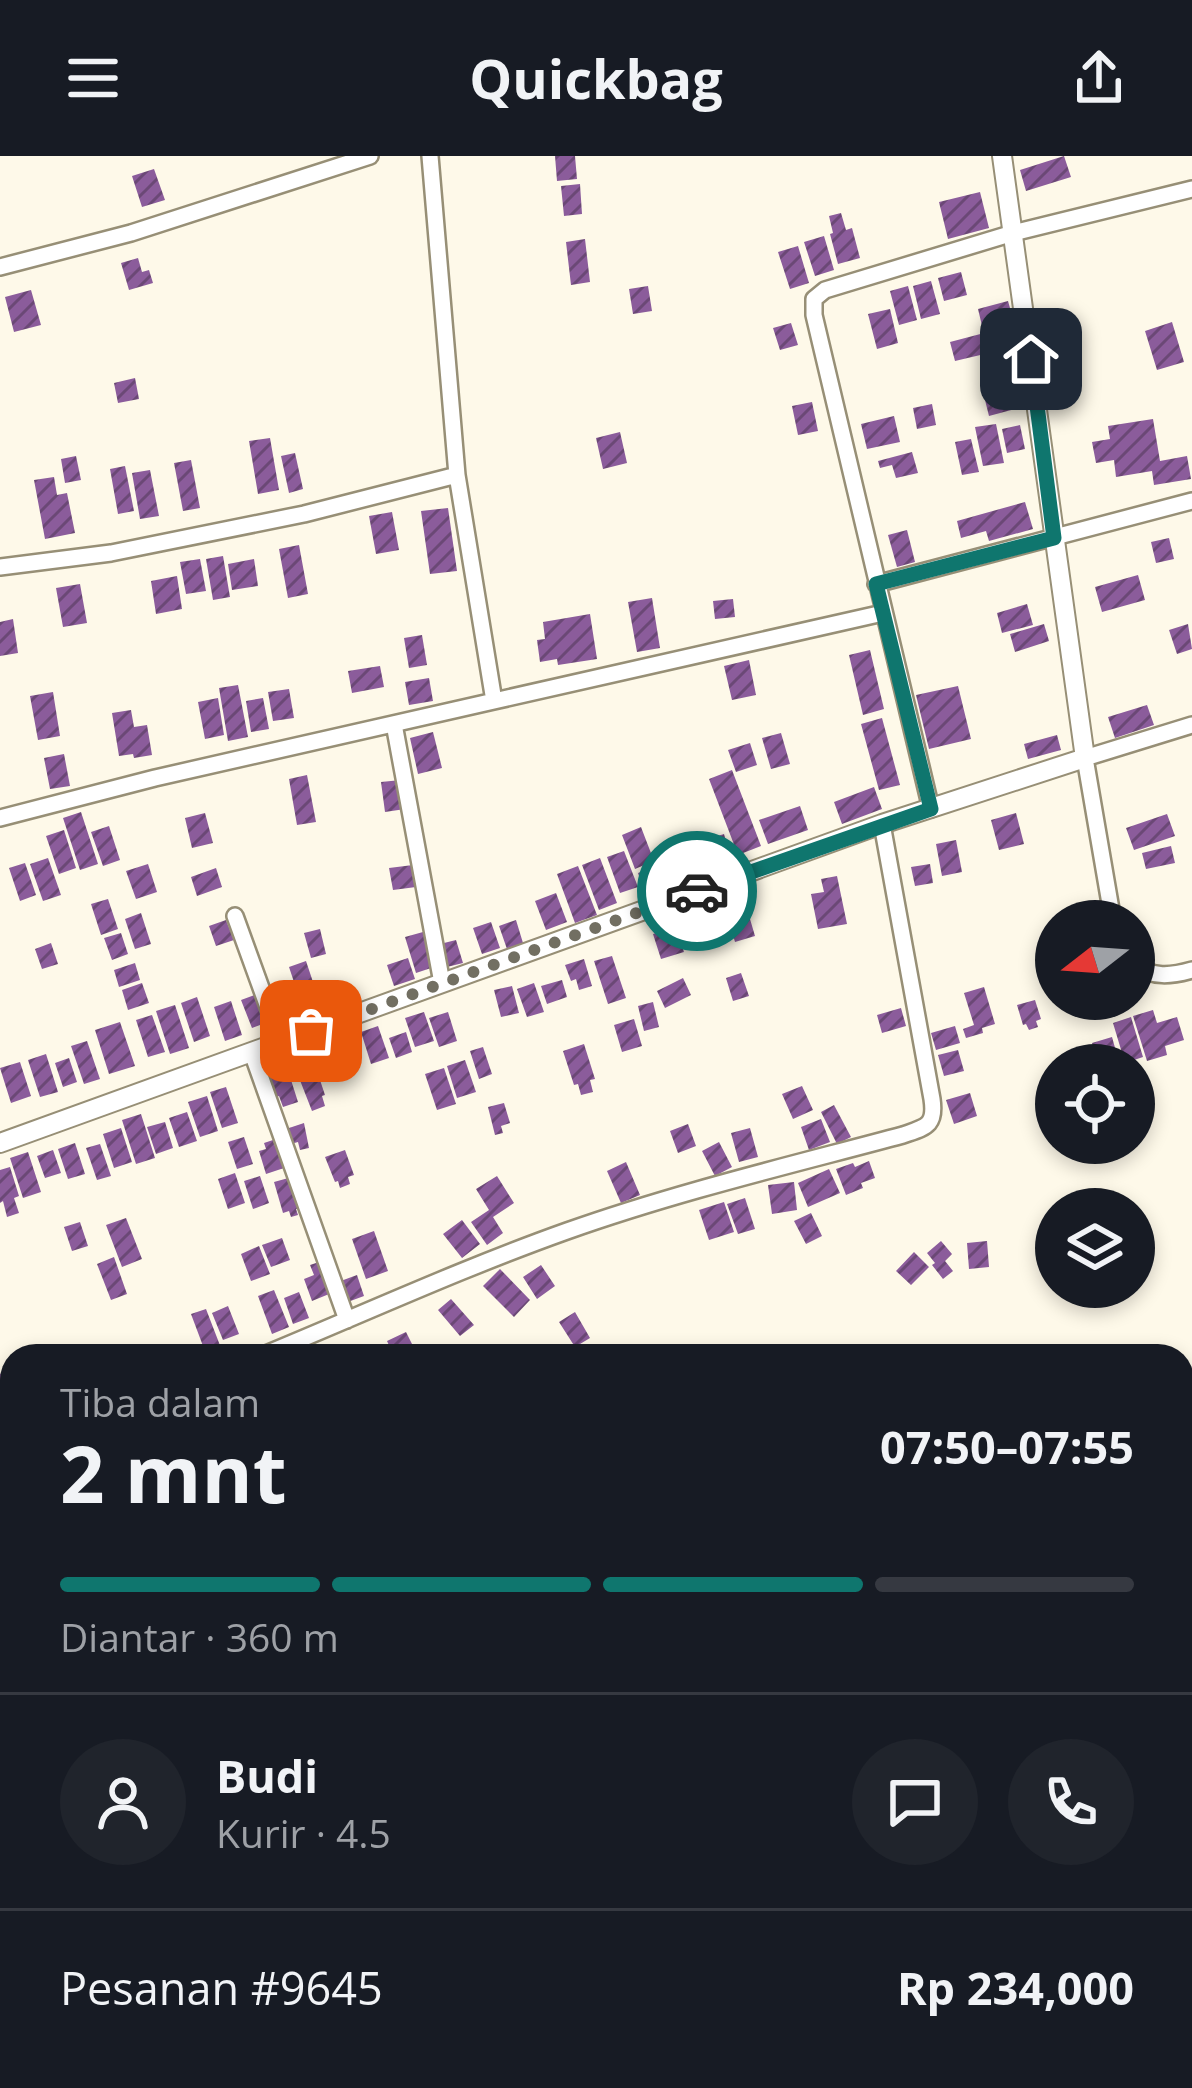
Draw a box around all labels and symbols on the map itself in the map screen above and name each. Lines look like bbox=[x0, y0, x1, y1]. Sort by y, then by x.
pin bbox=[980, 308, 1082, 410]
courier bbox=[637, 831, 757, 951]
north arrow bbox=[1035, 900, 1155, 1020]
pin bbox=[260, 980, 362, 1082]

